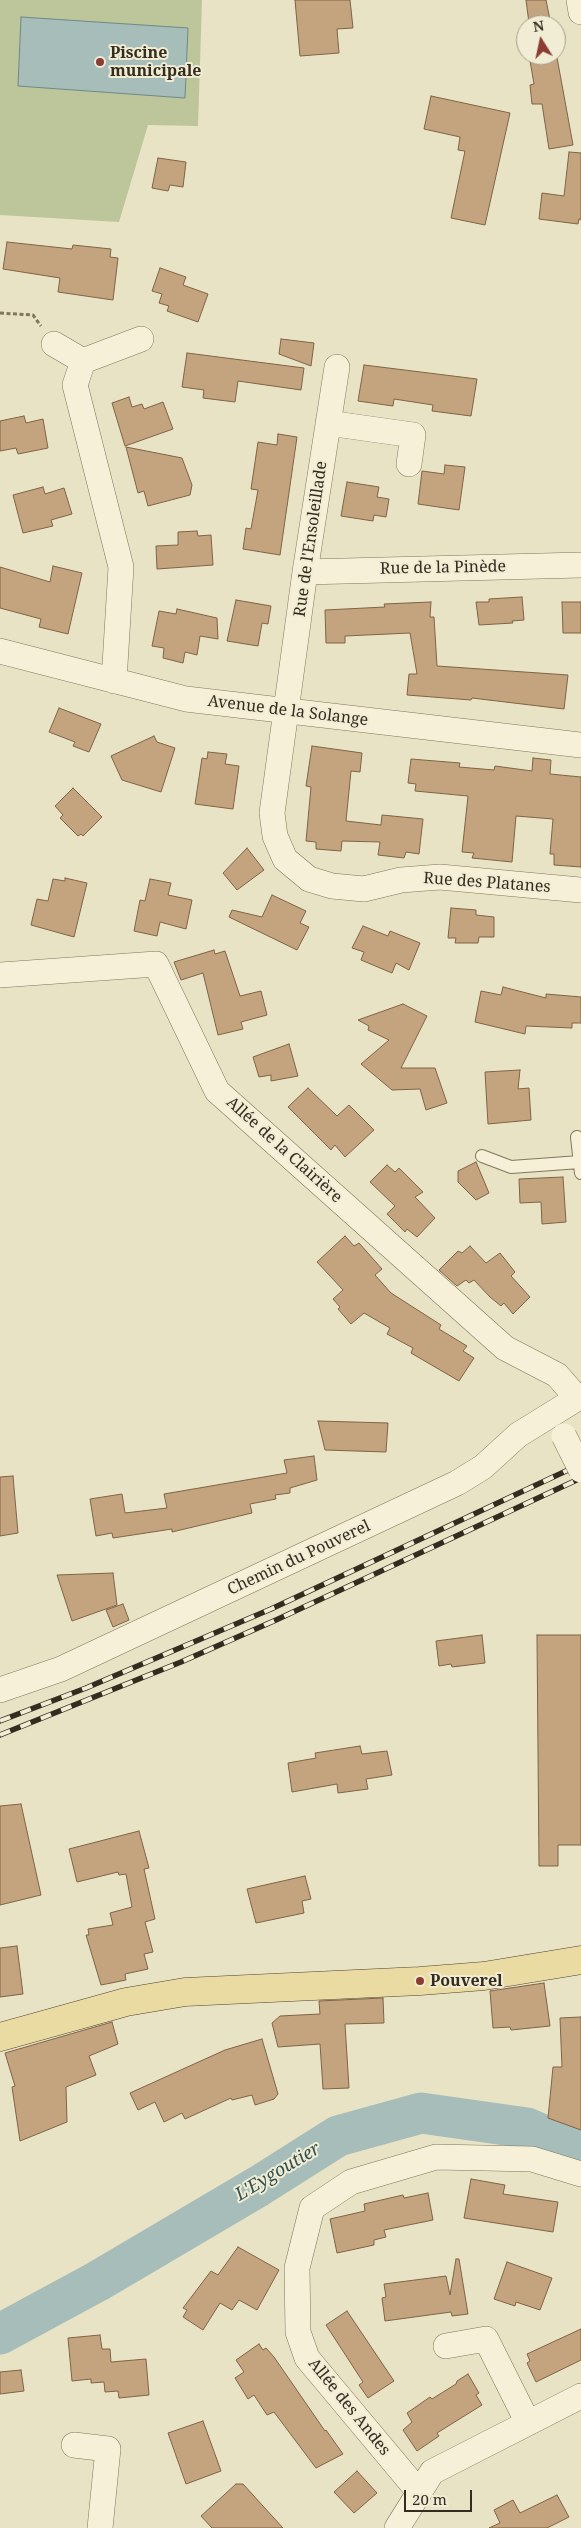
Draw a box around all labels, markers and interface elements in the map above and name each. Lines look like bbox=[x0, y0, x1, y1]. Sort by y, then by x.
north arrow bbox=[516, 15, 566, 65]
text: N bbox=[531, 15, 546, 36]
place label: Piscine municipale bbox=[110, 43, 202, 81]
marker: Piscine municipale bbox=[94, 56, 106, 68]
street label: Rue de l'Ensoleillade bbox=[291, 460, 331, 618]
street label: Rue de la Pinède bbox=[380, 557, 506, 579]
street label: Avenue de la Solange bbox=[207, 692, 369, 730]
street label: Rue des Platanes bbox=[423, 869, 551, 897]
street label: Allée de la Clairière bbox=[222, 1093, 346, 1207]
street label: Chemin du Pouverel bbox=[225, 1516, 373, 1600]
place label: Pouverel bbox=[430, 1971, 503, 1991]
marker: Pouverel bbox=[414, 1975, 426, 1987]
water label: L'Eygoutier bbox=[232, 2138, 324, 2206]
street label: Allée des Andes bbox=[304, 2355, 394, 2459]
scale bar bbox=[406, 2480, 474, 2512]
text: 20 m bbox=[412, 2489, 447, 2509]

